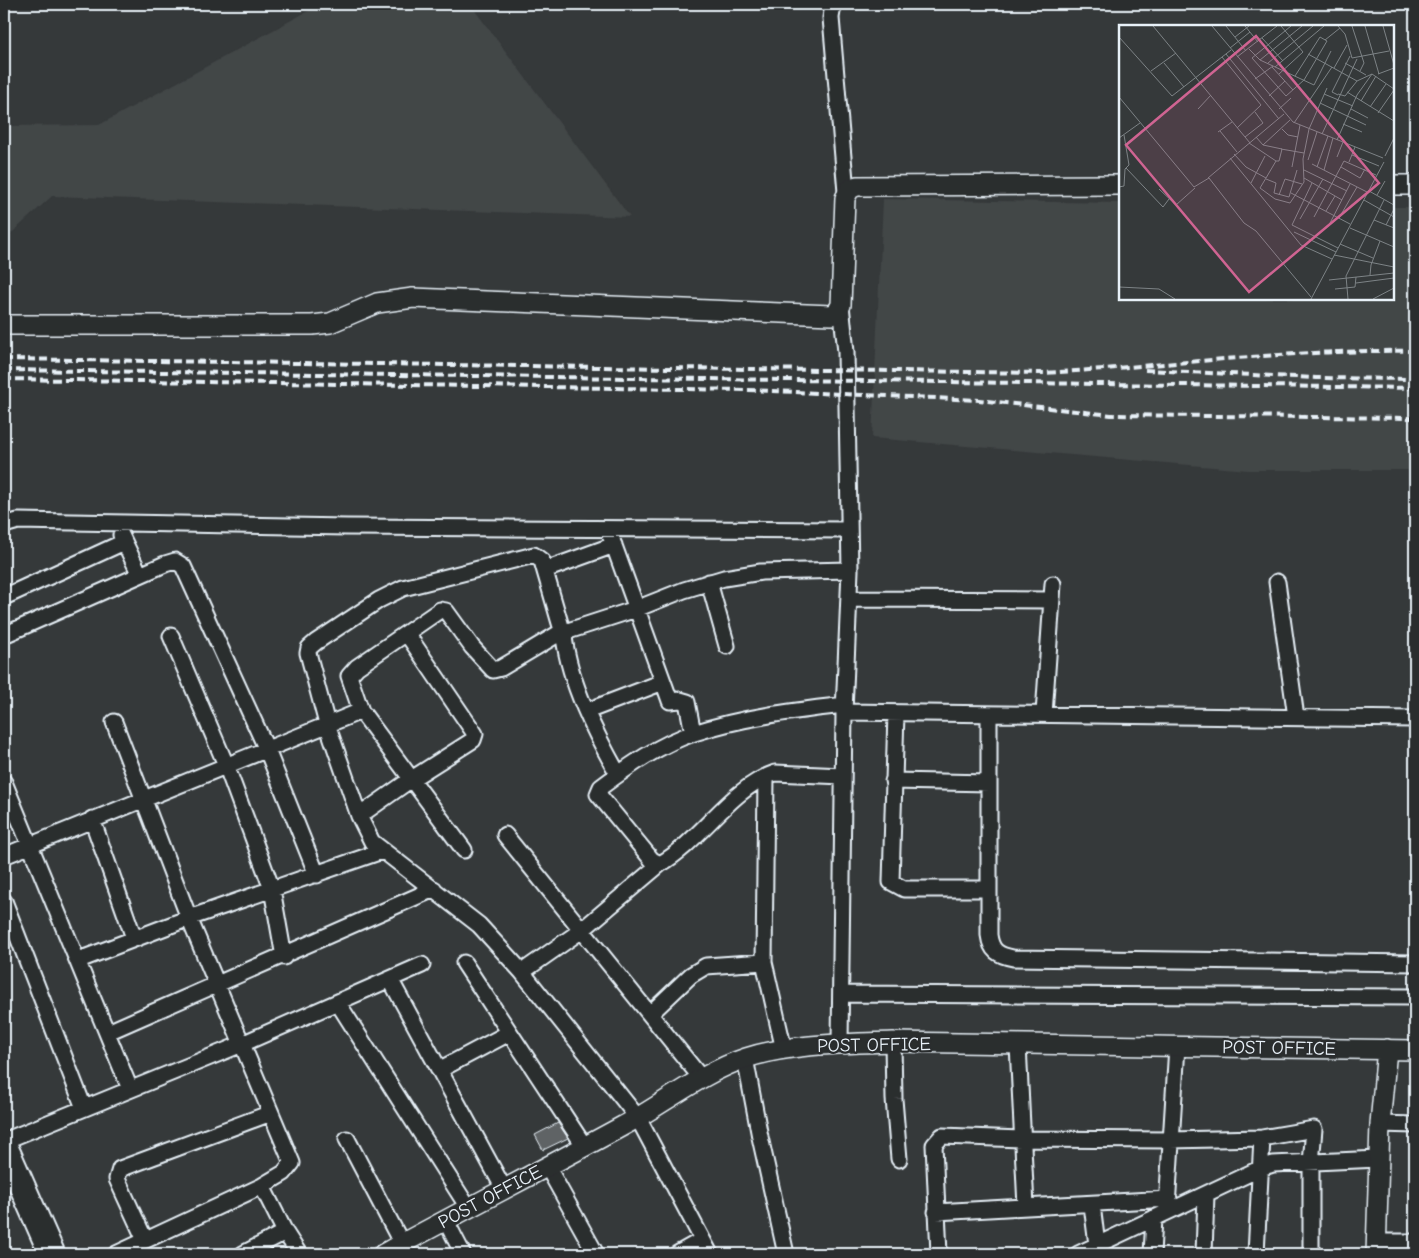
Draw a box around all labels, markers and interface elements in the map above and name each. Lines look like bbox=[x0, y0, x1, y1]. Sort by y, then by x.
inset map bbox=[1119, 25, 1394, 300]
street label: POST OFFICE bbox=[817, 1033, 931, 1057]
street label: POST OFFICE bbox=[1222, 1036, 1336, 1060]
street label: POST OFFICE bbox=[435, 1161, 545, 1233]

